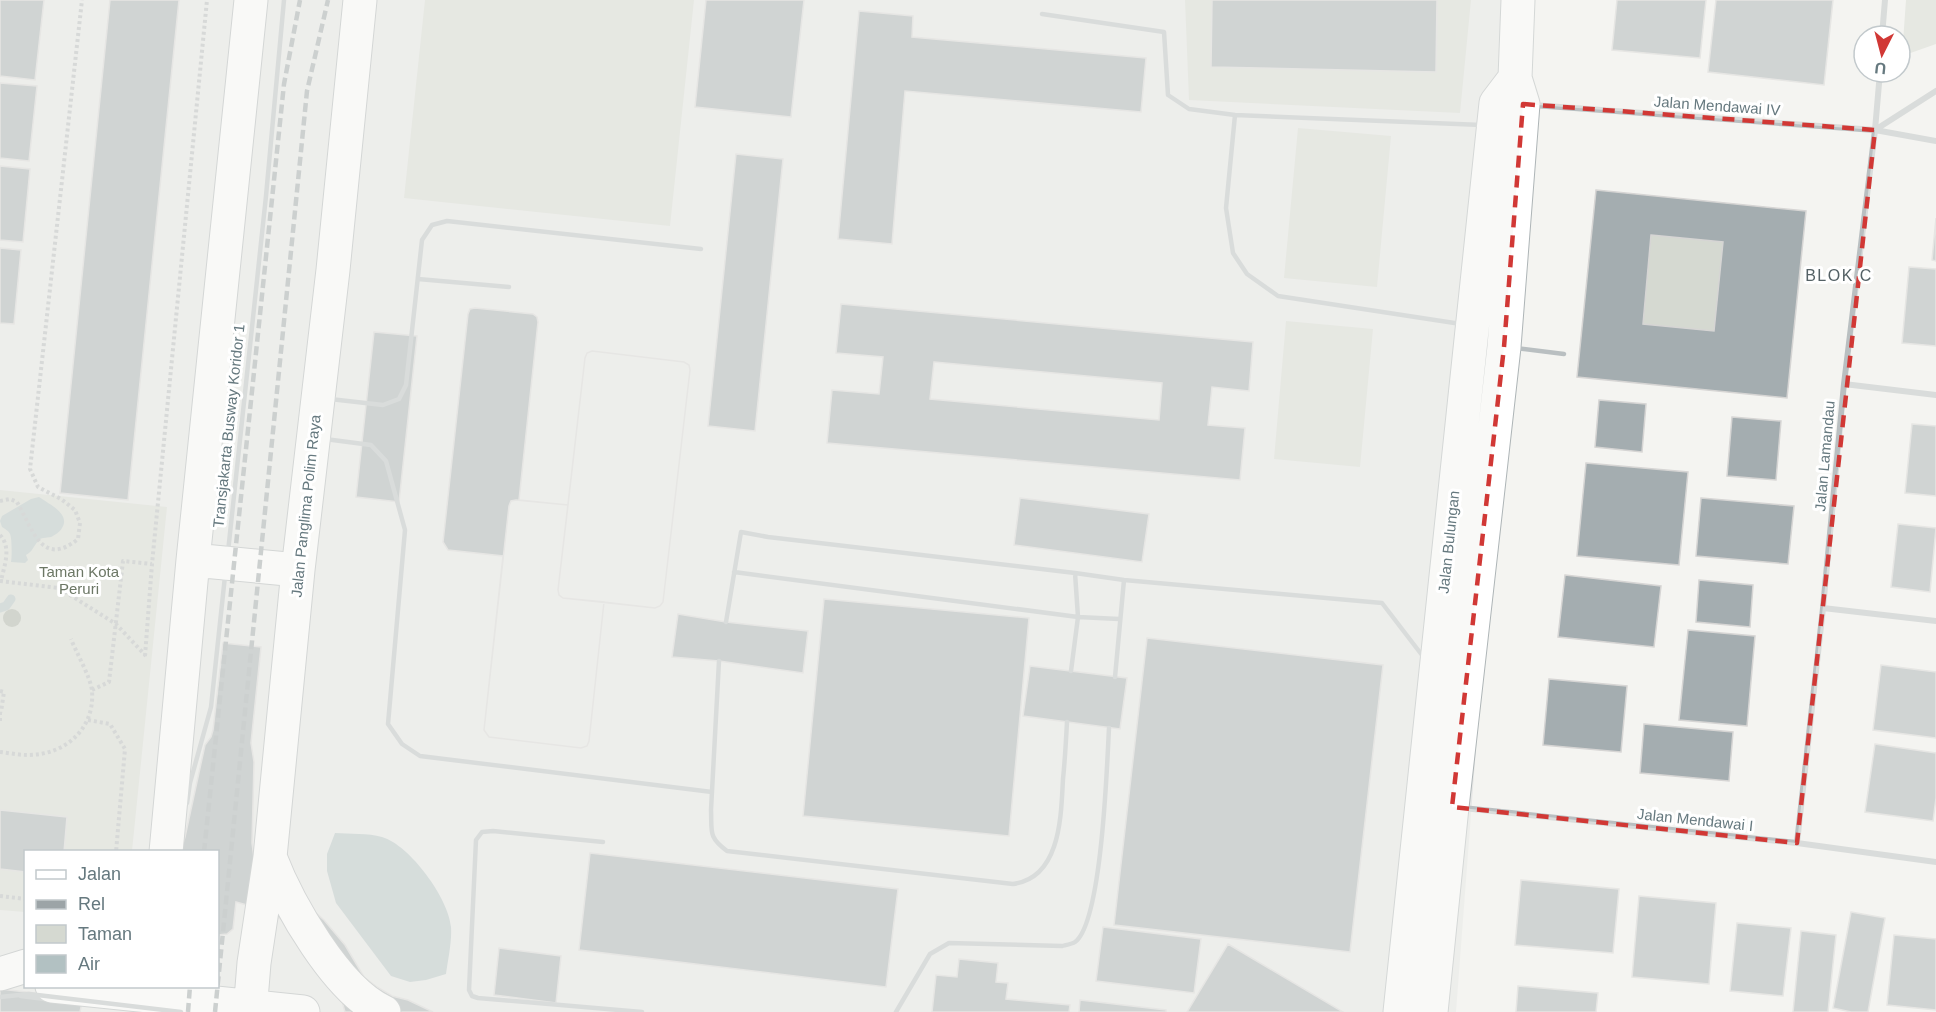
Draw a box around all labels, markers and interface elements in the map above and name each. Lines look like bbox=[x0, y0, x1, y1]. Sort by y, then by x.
north arrow bbox=[1852, 24, 1912, 84]
text: U bbox=[1874, 59, 1887, 77]
street label: Jalan Mendawai IV bbox=[1653, 93, 1781, 118]
district label: BLOK C bbox=[1805, 267, 1873, 284]
street label: Transjakarta Busway Koridor 1 bbox=[209, 323, 248, 529]
street label: Jalan Lamandau bbox=[1811, 400, 1838, 512]
street label: Jalan Panglima Polim Raya bbox=[287, 413, 324, 598]
street label: Jalan Bulungan bbox=[1435, 490, 1462, 594]
park label: Taman Kota Peruri bbox=[39, 563, 120, 597]
street label: Jalan Mendawai I bbox=[1636, 805, 1754, 834]
legend bbox=[24, 850, 219, 988]
text: Jalan bbox=[78, 864, 121, 884]
text: Rel bbox=[78, 894, 105, 914]
text: Taman bbox=[78, 924, 132, 944]
text: Air bbox=[78, 954, 100, 974]

